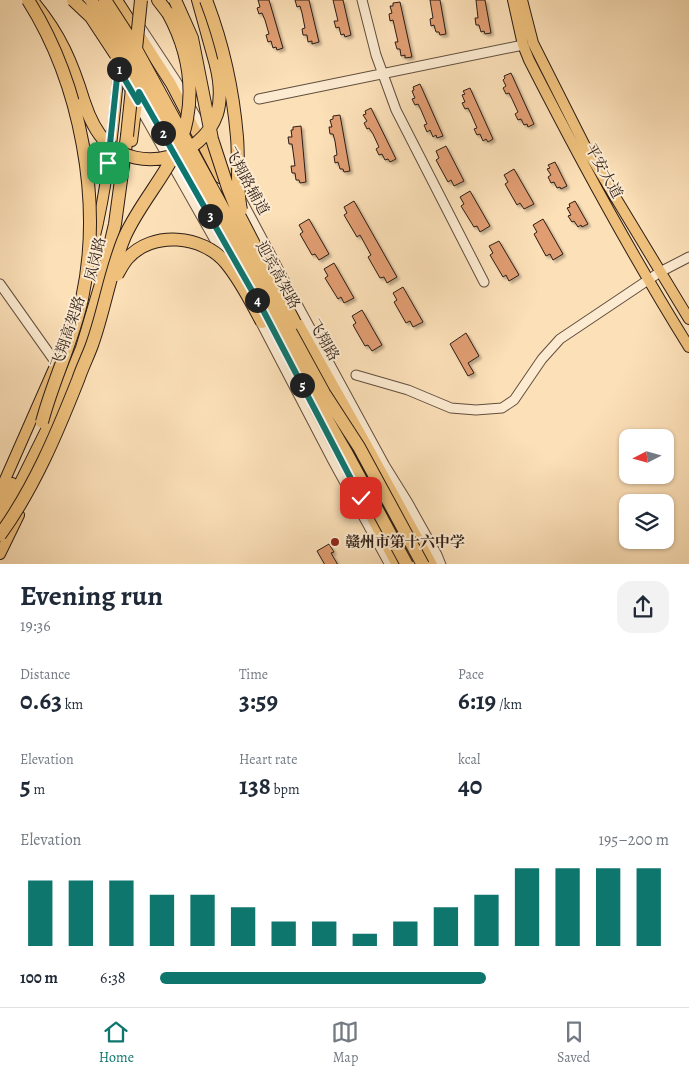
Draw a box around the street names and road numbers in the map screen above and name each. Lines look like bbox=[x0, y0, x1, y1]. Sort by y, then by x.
street label: 平安大道 bbox=[581, 140, 627, 202]
street label: 飞翔路辅道 bbox=[220, 143, 274, 219]
street label: 凤岗路 bbox=[80, 235, 110, 283]
street label: 迎宾高架路 bbox=[251, 237, 305, 313]
street label: 飞翔高架路 bbox=[46, 293, 90, 371]
street label: 飞翔路 bbox=[304, 316, 344, 364]

